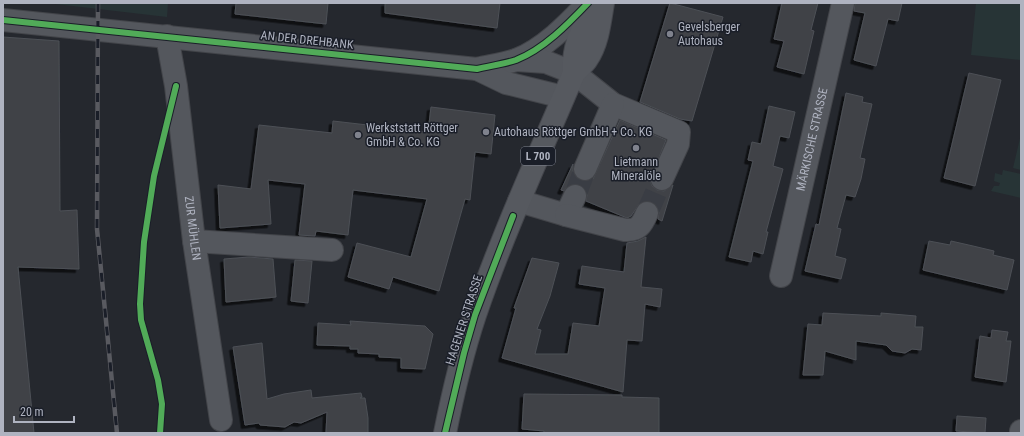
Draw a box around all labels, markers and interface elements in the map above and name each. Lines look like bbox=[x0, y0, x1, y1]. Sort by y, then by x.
place label: Gevelsberger Autohaus bbox=[678, 20, 740, 48]
street label: AN DER DREHBANK bbox=[260, 28, 354, 52]
marker: Gevelsberger Autohaus bbox=[665, 29, 675, 39]
street label: MÄRKISCHE STRASSE bbox=[794, 86, 831, 192]
place label: Werkststatt Röttger GmbH & Co. KG bbox=[366, 121, 458, 149]
place label: Autohaus Röttger GmbH + Co. KG bbox=[494, 125, 652, 139]
marker: Autohaus Röttger GmbH + Co. KG bbox=[481, 127, 491, 137]
marker: Werkststatt Röttger GmbH & Co. KG bbox=[353, 130, 363, 140]
marker: Lietmann Mineralöle bbox=[631, 143, 641, 153]
road number: L 700 bbox=[521, 147, 555, 165]
place label: Lietmann Mineralöle bbox=[611, 155, 661, 183]
street label: ZUR MÜHLEN bbox=[182, 195, 204, 261]
street label: HAGENER STRASSE bbox=[443, 273, 485, 367]
scale bar bbox=[14, 398, 74, 424]
text: 20 m bbox=[20, 405, 44, 419]

